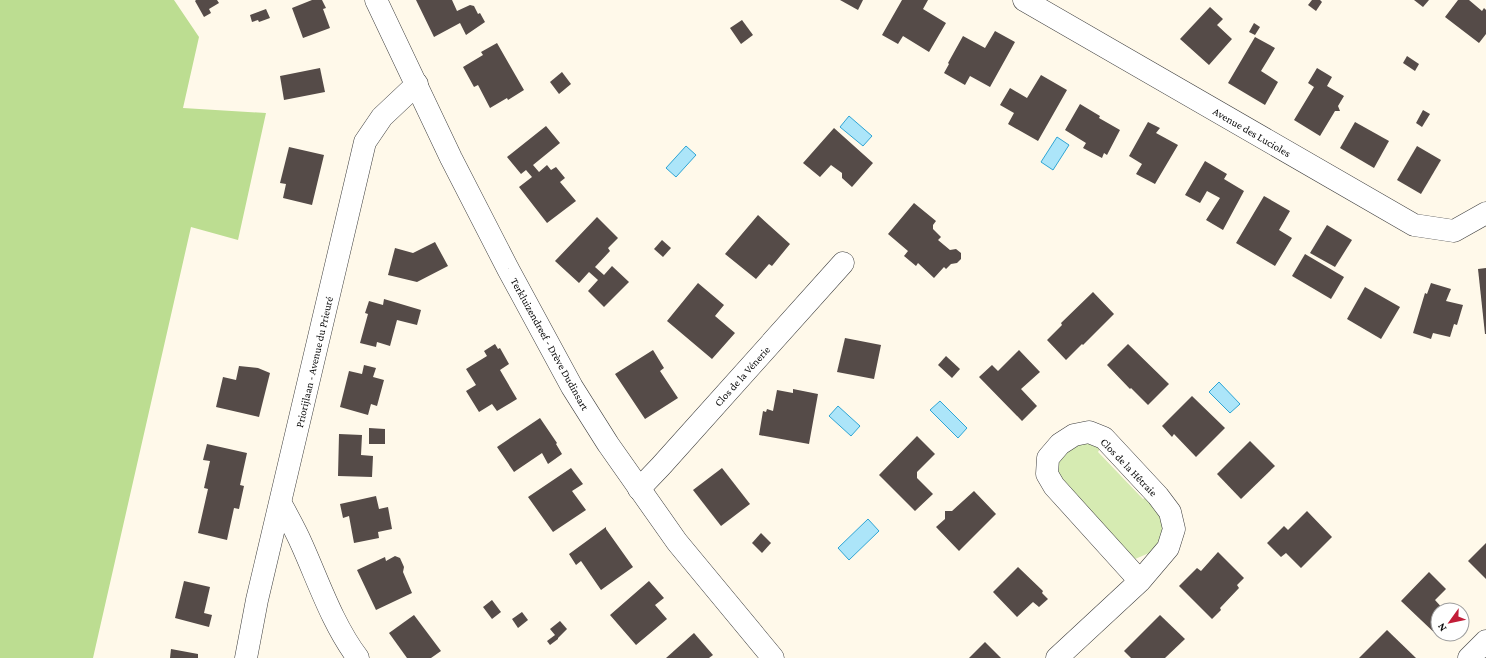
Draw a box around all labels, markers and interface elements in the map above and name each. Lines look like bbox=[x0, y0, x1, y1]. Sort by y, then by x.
street label: Avenue des Lucioles bbox=[1211, 105, 1293, 159]
street label: Terkluizendreef - Drève Dudinsart bbox=[509, 276, 592, 413]
street label: Priorijlaan - Avenue du Prieuré bbox=[293, 295, 336, 429]
street label: Clos de la Vénerie bbox=[712, 343, 772, 409]
street label: Clos de la Hêtraie bbox=[1098, 435, 1160, 499]
north arrow bbox=[1430, 602, 1470, 642]
text: N bbox=[1434, 621, 1449, 634]

